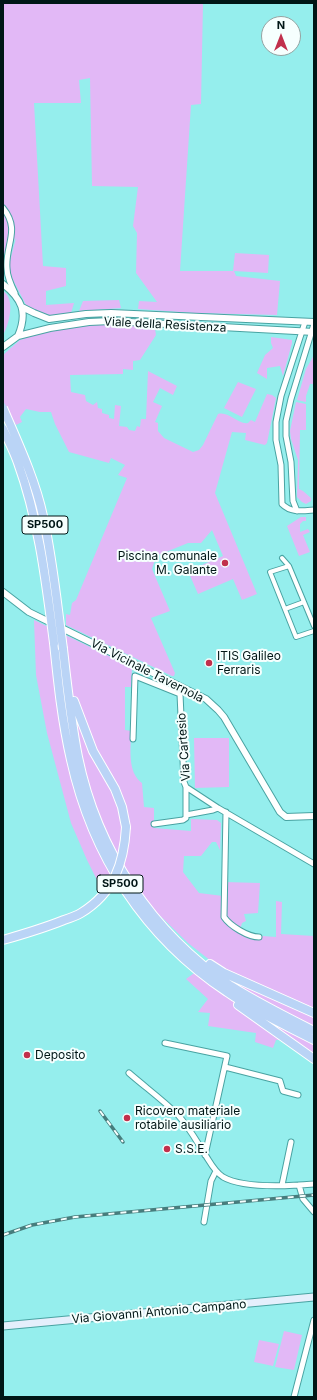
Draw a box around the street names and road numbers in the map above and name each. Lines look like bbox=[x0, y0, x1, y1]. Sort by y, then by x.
street label: Viale della Resistenza bbox=[103, 315, 227, 335]
road number: SP500 bbox=[22, 516, 68, 534]
street label: Via Vicinale Tavernola bbox=[88, 636, 206, 706]
street label: Via Cartesio bbox=[174, 712, 194, 782]
road number: SP500 bbox=[97, 875, 143, 893]
street label: Via Giovanni Antonio Campano bbox=[71, 1297, 247, 1327]

